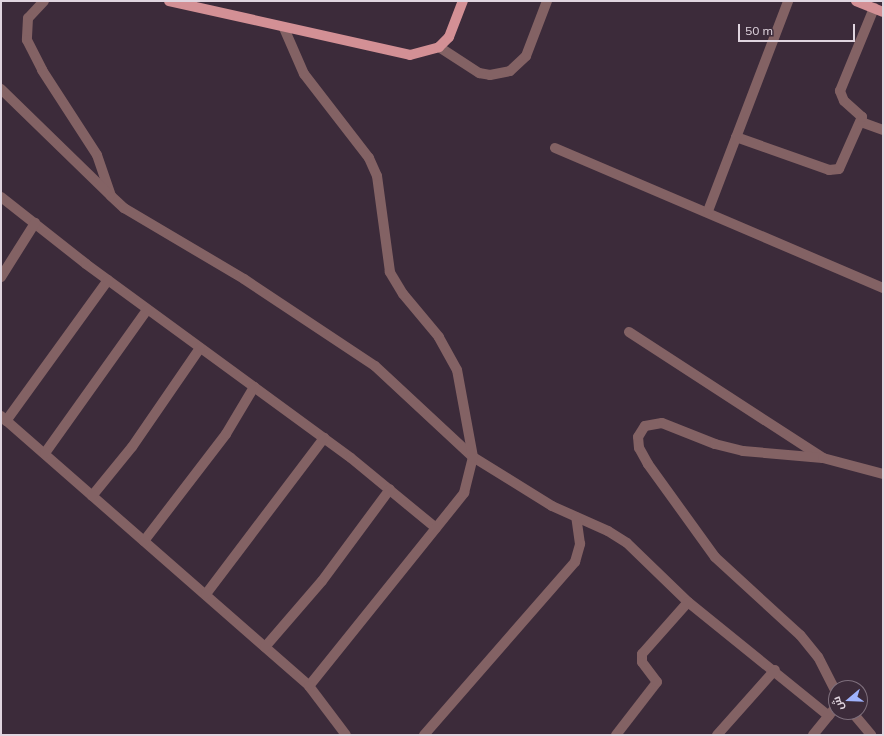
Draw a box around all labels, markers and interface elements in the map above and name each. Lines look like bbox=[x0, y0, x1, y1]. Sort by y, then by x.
scale bar bbox=[740, 16, 857, 42]
text: 50 m bbox=[745, 23, 773, 38]
north arrow bbox=[828, 680, 868, 720]
text: ش bbox=[829, 695, 847, 713]

